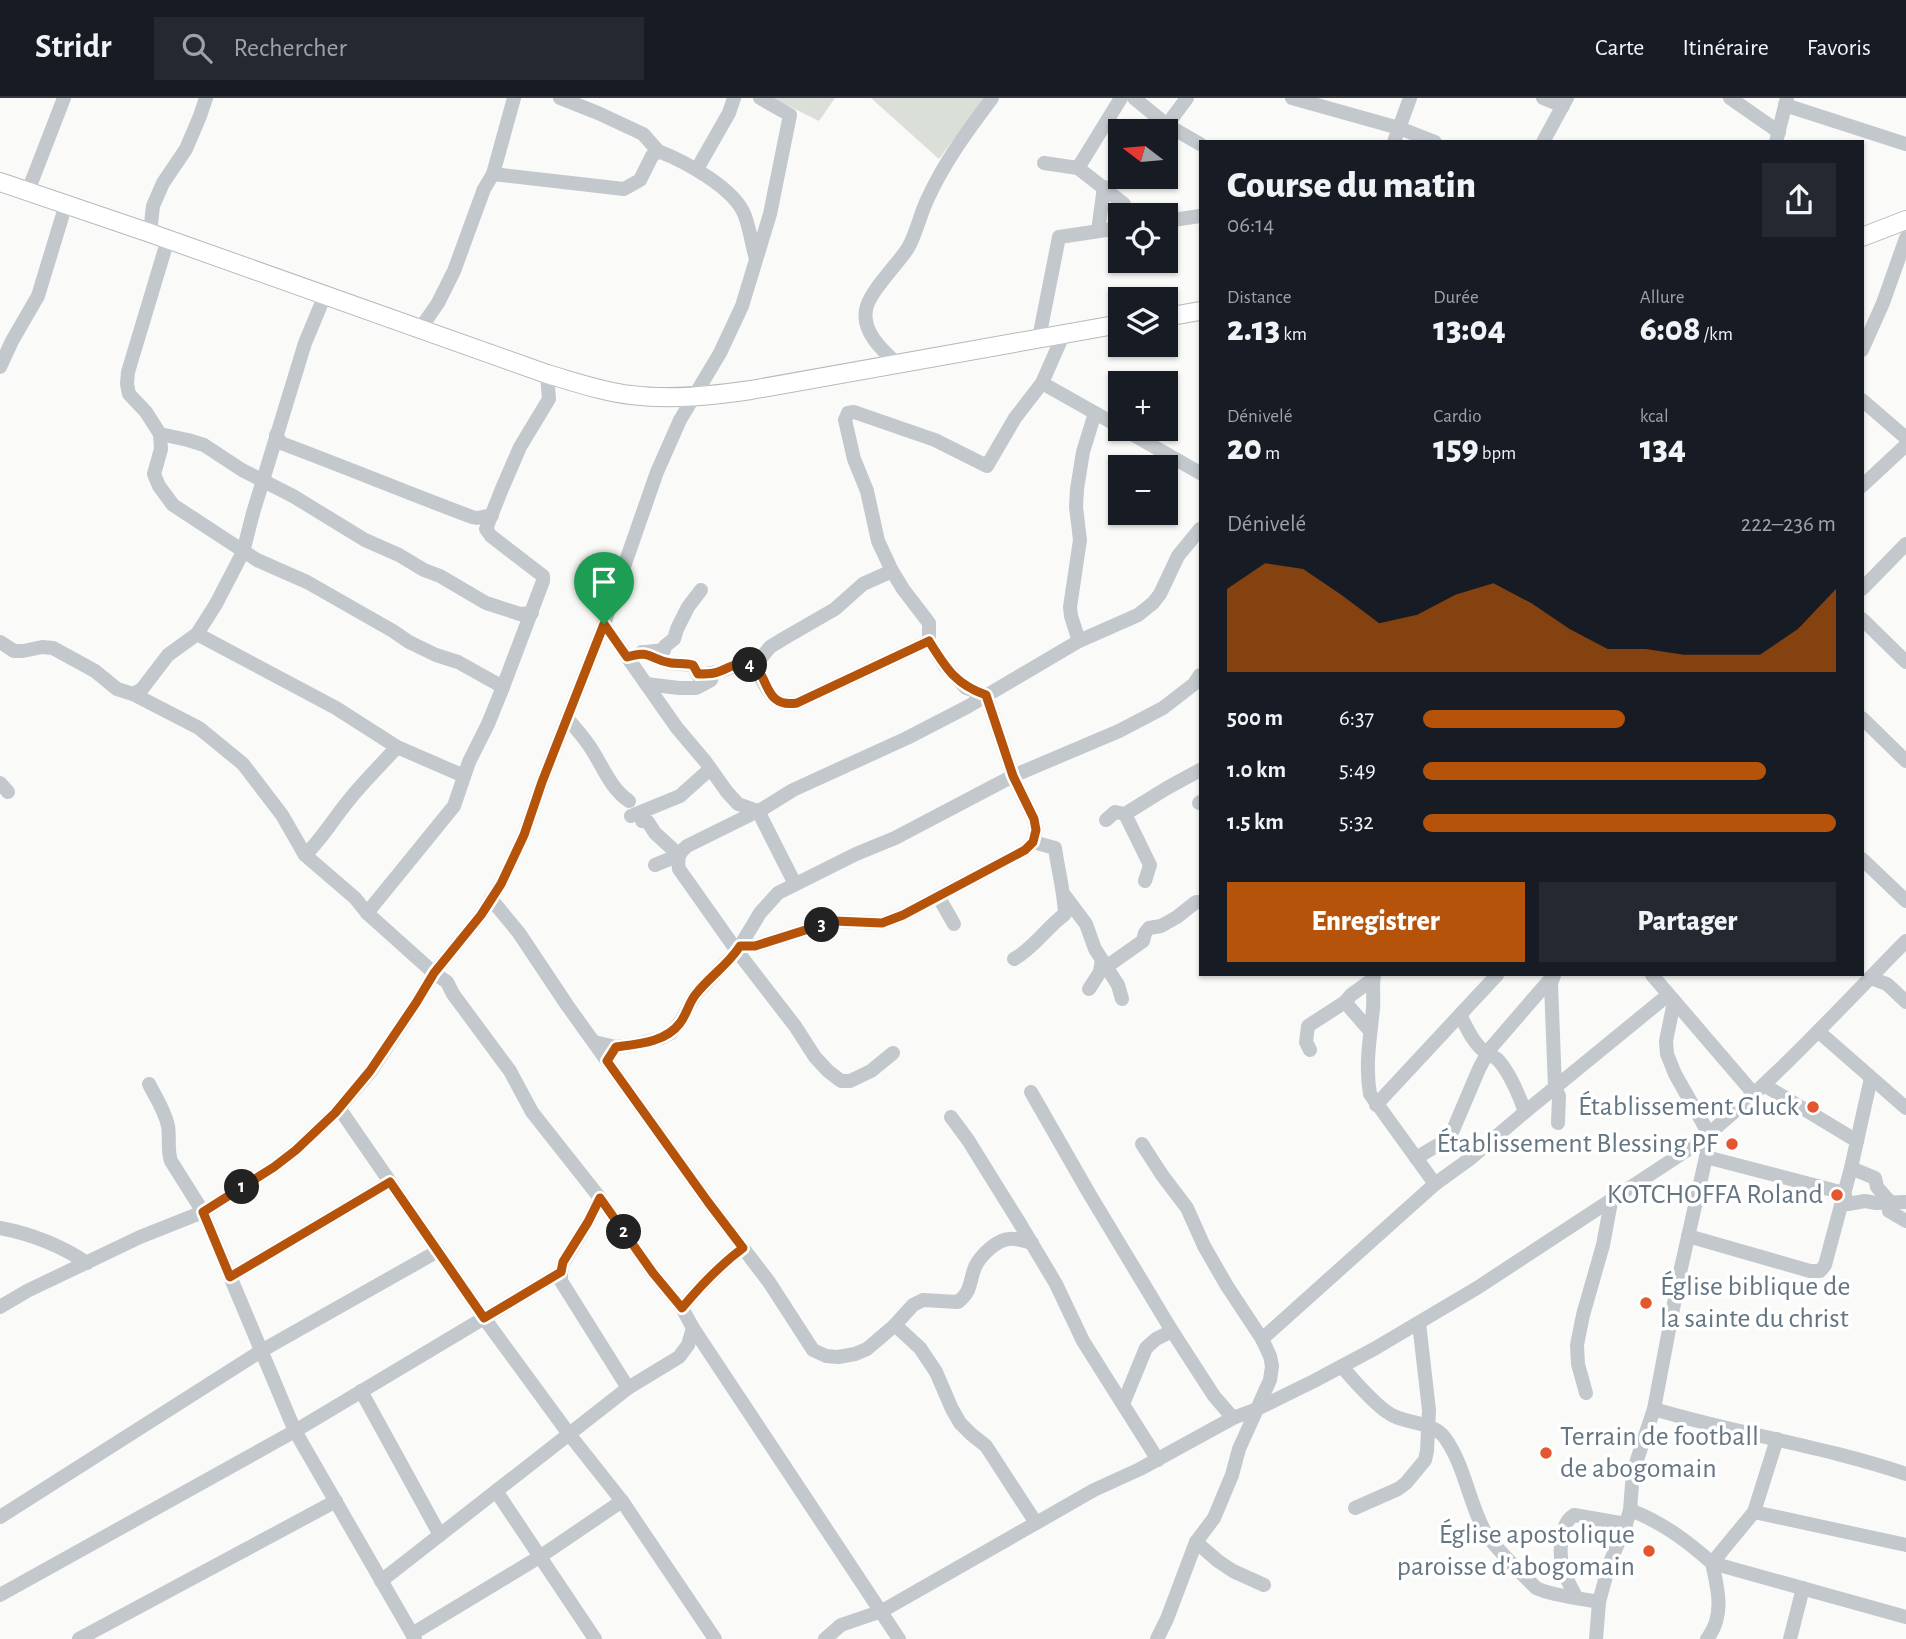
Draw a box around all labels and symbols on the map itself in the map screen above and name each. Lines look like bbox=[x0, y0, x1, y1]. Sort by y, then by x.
north arrow bbox=[1108, 119, 1178, 189]
pin bbox=[574, 552, 634, 624]
pin: 4 bbox=[732, 648, 768, 682]
pin: 3 bbox=[804, 908, 840, 942]
place label: Établissement Gluck bbox=[1578, 1090, 1799, 1121]
marker: Établissement Gluck bbox=[1805, 1099, 1821, 1115]
place label: Établissement Blessing PF bbox=[1436, 1127, 1719, 1158]
marker: Établissement Blessing PF bbox=[1724, 1136, 1740, 1152]
pin: 1 bbox=[224, 1170, 260, 1204]
place label: KOTCHOFFA Roland bbox=[1607, 1181, 1823, 1209]
marker: KOTCHOFFA Roland bbox=[1829, 1187, 1845, 1203]
pin: 2 bbox=[606, 1214, 642, 1250]
place label: Église biblique de la sainte du christ bbox=[1660, 1270, 1850, 1333]
marker: Église biblique de la sainte du christ bbox=[1638, 1295, 1654, 1311]
place label: Terrain de football de abogomain bbox=[1560, 1423, 1759, 1483]
marker: Terrain de football de abogomain bbox=[1538, 1445, 1554, 1461]
place label: Église apostolique paroisse d'abogomain bbox=[1397, 1518, 1635, 1581]
marker: Église apostolique paroisse d'abogomain bbox=[1641, 1543, 1657, 1559]

